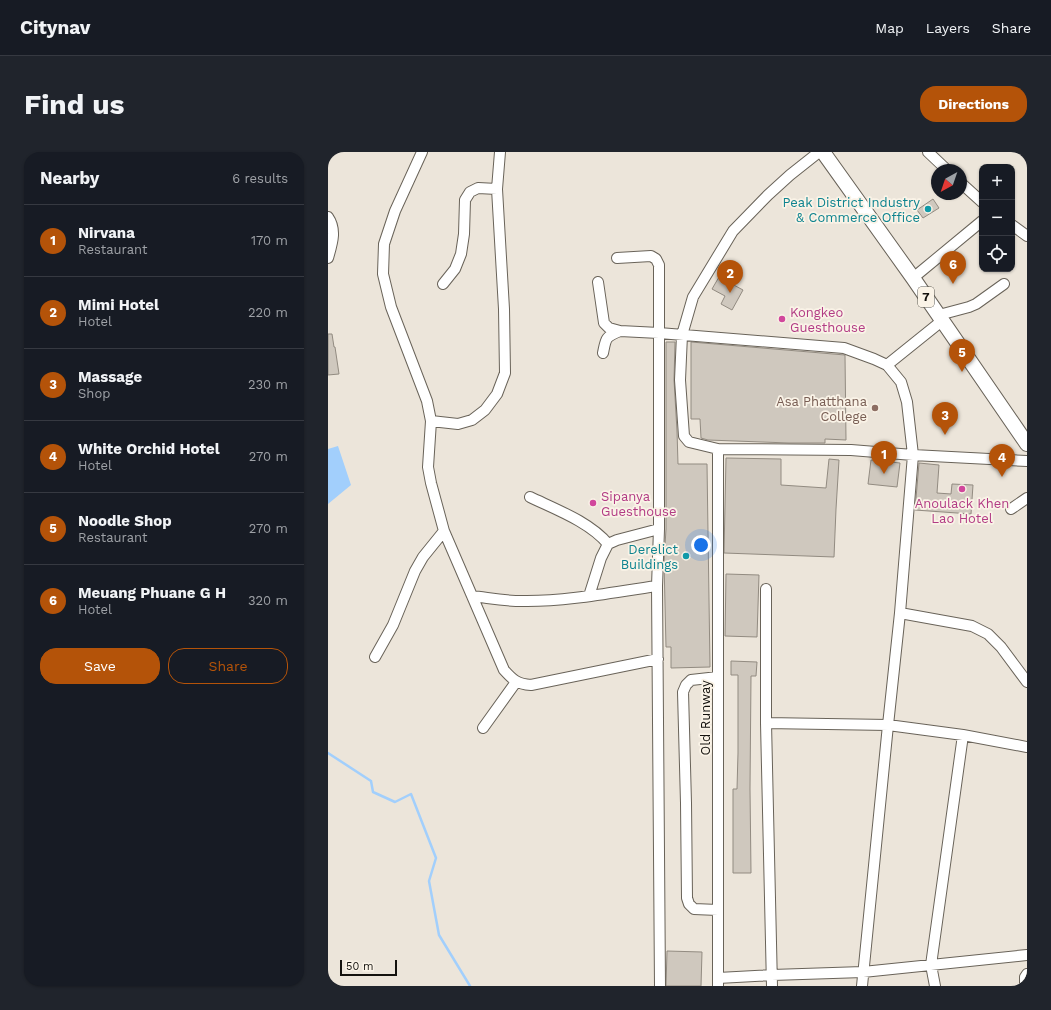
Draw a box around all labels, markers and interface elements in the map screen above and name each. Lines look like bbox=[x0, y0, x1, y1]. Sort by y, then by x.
text: Citynav bbox=[20, 16, 91, 39]
text: Map bbox=[875, 20, 904, 36]
text: Layers bbox=[926, 20, 970, 36]
text: Share bbox=[992, 20, 1031, 36]
button: Directions bbox=[920, 86, 1027, 122]
text: Find us bbox=[24, 88, 124, 121]
north arrow bbox=[931, 164, 967, 200]
map controls bbox=[979, 164, 1015, 272]
button: + bbox=[979, 164, 1015, 200]
text: Nearby bbox=[40, 168, 99, 188]
text: 6 results bbox=[232, 171, 288, 186]
place label: Peak District Industry & Commerce Office bbox=[783, 195, 920, 225]
button: − bbox=[979, 200, 1015, 236]
marker: Peak District Industry & Commerce Office bbox=[923, 204, 933, 214]
text: Nirvana bbox=[78, 224, 135, 242]
text: 1 bbox=[50, 233, 56, 248]
text: 170 m bbox=[251, 233, 288, 248]
button: locate bbox=[979, 236, 1015, 272]
text: Restaurant bbox=[78, 242, 148, 257]
pin: 6 bbox=[940, 251, 966, 284]
pin: 2 bbox=[717, 260, 743, 293]
road number: 7 bbox=[918, 287, 934, 307]
text: Mimi Hotel bbox=[78, 296, 159, 314]
text: 2 bbox=[49, 305, 57, 320]
text: 220 m bbox=[248, 305, 288, 320]
place label: Kongkeo Guesthouse bbox=[790, 305, 865, 335]
text: Hotel bbox=[78, 314, 112, 329]
marker: Kongkeo Guesthouse bbox=[777, 314, 787, 324]
pin: 5 bbox=[949, 339, 975, 372]
text: Massage bbox=[78, 368, 142, 386]
text: 3 bbox=[49, 377, 57, 392]
text: 230 m bbox=[248, 377, 288, 392]
text: Shop bbox=[78, 386, 110, 401]
place label: Asa Phatthana College bbox=[776, 394, 868, 424]
pin: 3 bbox=[932, 402, 958, 435]
marker: Asa Phatthana College bbox=[870, 403, 880, 413]
text: White Orchid Hotel bbox=[78, 440, 220, 458]
pin: 1 bbox=[871, 441, 897, 474]
pin: 4 bbox=[989, 444, 1015, 477]
text: 4 bbox=[49, 449, 57, 464]
text: 270 m bbox=[249, 449, 288, 464]
text: Hotel bbox=[78, 458, 112, 473]
marker: Anoulack Khen Lao Hotel bbox=[957, 484, 967, 494]
place label: Sipanya Guesthouse bbox=[601, 489, 676, 519]
place label: Anoulack Khen Lao Hotel bbox=[915, 496, 1009, 526]
marker: Sipanya Guesthouse bbox=[588, 498, 598, 508]
text: Noodle Shop bbox=[78, 512, 172, 530]
text: 5 bbox=[49, 521, 57, 536]
text: 270 m bbox=[249, 521, 288, 536]
text: Restaurant bbox=[78, 530, 148, 545]
your location bbox=[691, 535, 711, 555]
place label: Derelict Buildings bbox=[621, 542, 679, 572]
marker: Derelict Buildings bbox=[681, 551, 691, 561]
text: Meuang Phuane G H bbox=[78, 584, 226, 602]
text: 6 bbox=[49, 593, 57, 608]
text: 320 m bbox=[248, 593, 288, 608]
text: Hotel bbox=[78, 602, 112, 617]
button: Save bbox=[40, 648, 160, 684]
button: Share bbox=[168, 648, 288, 684]
street label: Old Runway bbox=[698, 680, 713, 756]
scale bar bbox=[340, 958, 397, 977]
text: 50 m bbox=[346, 960, 373, 973]

